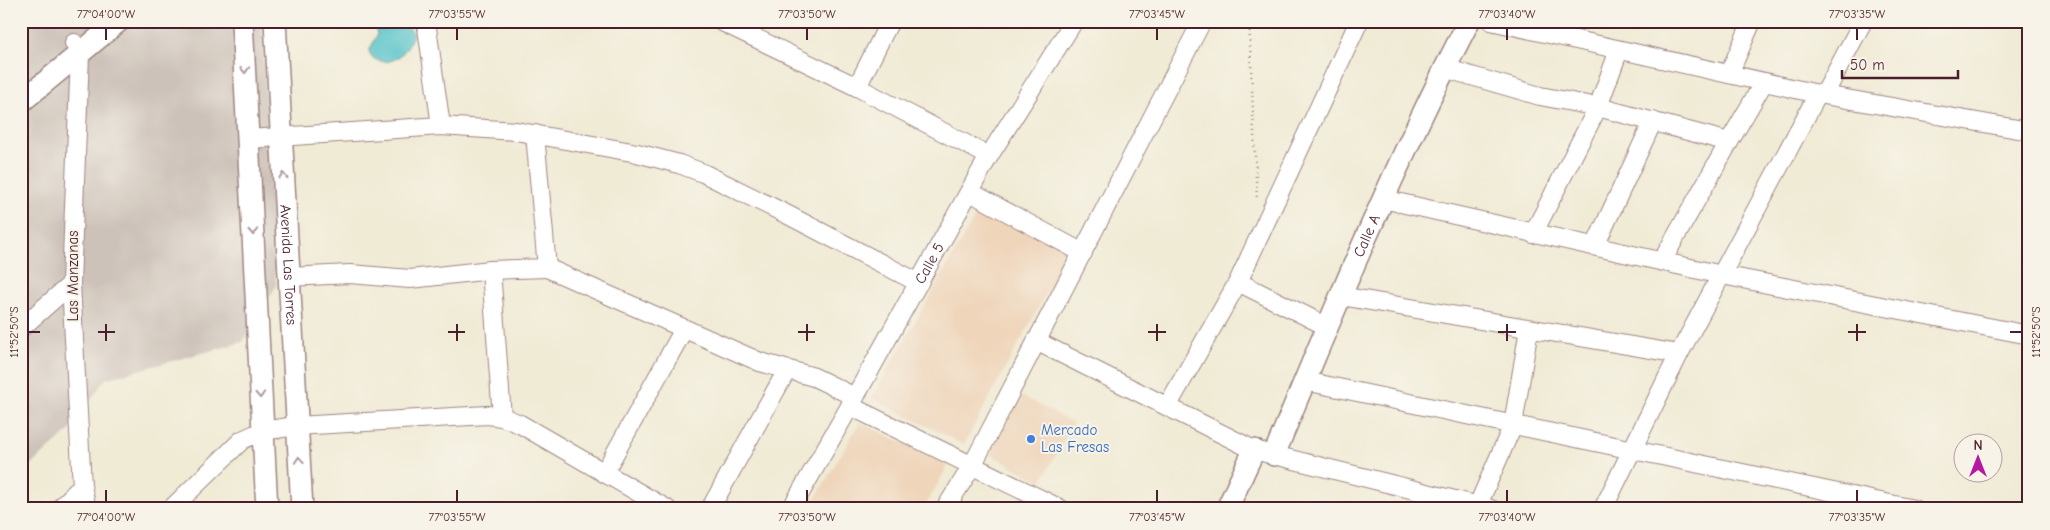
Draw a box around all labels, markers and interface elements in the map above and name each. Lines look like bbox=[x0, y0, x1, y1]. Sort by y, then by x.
text: 77°04'00"W bbox=[77, 7, 136, 21]
text: 77°03'55"W bbox=[429, 7, 486, 21]
text: 77°03'50"W bbox=[778, 7, 836, 21]
text: 77°03'45"W bbox=[1129, 7, 1186, 21]
text: 77°03'40"W bbox=[1479, 7, 1536, 21]
text: 77°03'35"W bbox=[1829, 7, 1886, 21]
scale bar bbox=[1842, 48, 1959, 80]
text: 50 m bbox=[1850, 56, 1885, 74]
one-way arrow bbox=[239, 66, 250, 74]
one-way arrow bbox=[278, 171, 289, 179]
street label: Avenida Las Torres bbox=[276, 204, 301, 325]
street label: Calle A bbox=[1349, 211, 1384, 260]
one-way arrow bbox=[248, 228, 259, 236]
street label: Las Manzanas bbox=[64, 230, 82, 322]
street label: Calle 5 bbox=[911, 240, 948, 287]
text: 11°52'50"S bbox=[7, 306, 21, 358]
text: 11°52'50"S bbox=[2029, 306, 2043, 358]
one-way arrow bbox=[255, 391, 266, 399]
place label: Mercado Las Fresas bbox=[1041, 421, 1109, 456]
north arrow bbox=[1952, 432, 2002, 482]
marker: Mercado Las Fresas bbox=[1025, 433, 1037, 445]
text: N bbox=[1973, 437, 1983, 454]
one-way arrow bbox=[293, 456, 304, 464]
text: 77°04'00"W bbox=[77, 510, 136, 524]
text: 77°03'55"W bbox=[429, 510, 486, 524]
text: 77°03'50"W bbox=[778, 510, 836, 524]
text: 77°03'45"W bbox=[1129, 510, 1186, 524]
text: 77°03'40"W bbox=[1479, 510, 1536, 524]
text: 77°03'35"W bbox=[1829, 510, 1886, 524]

